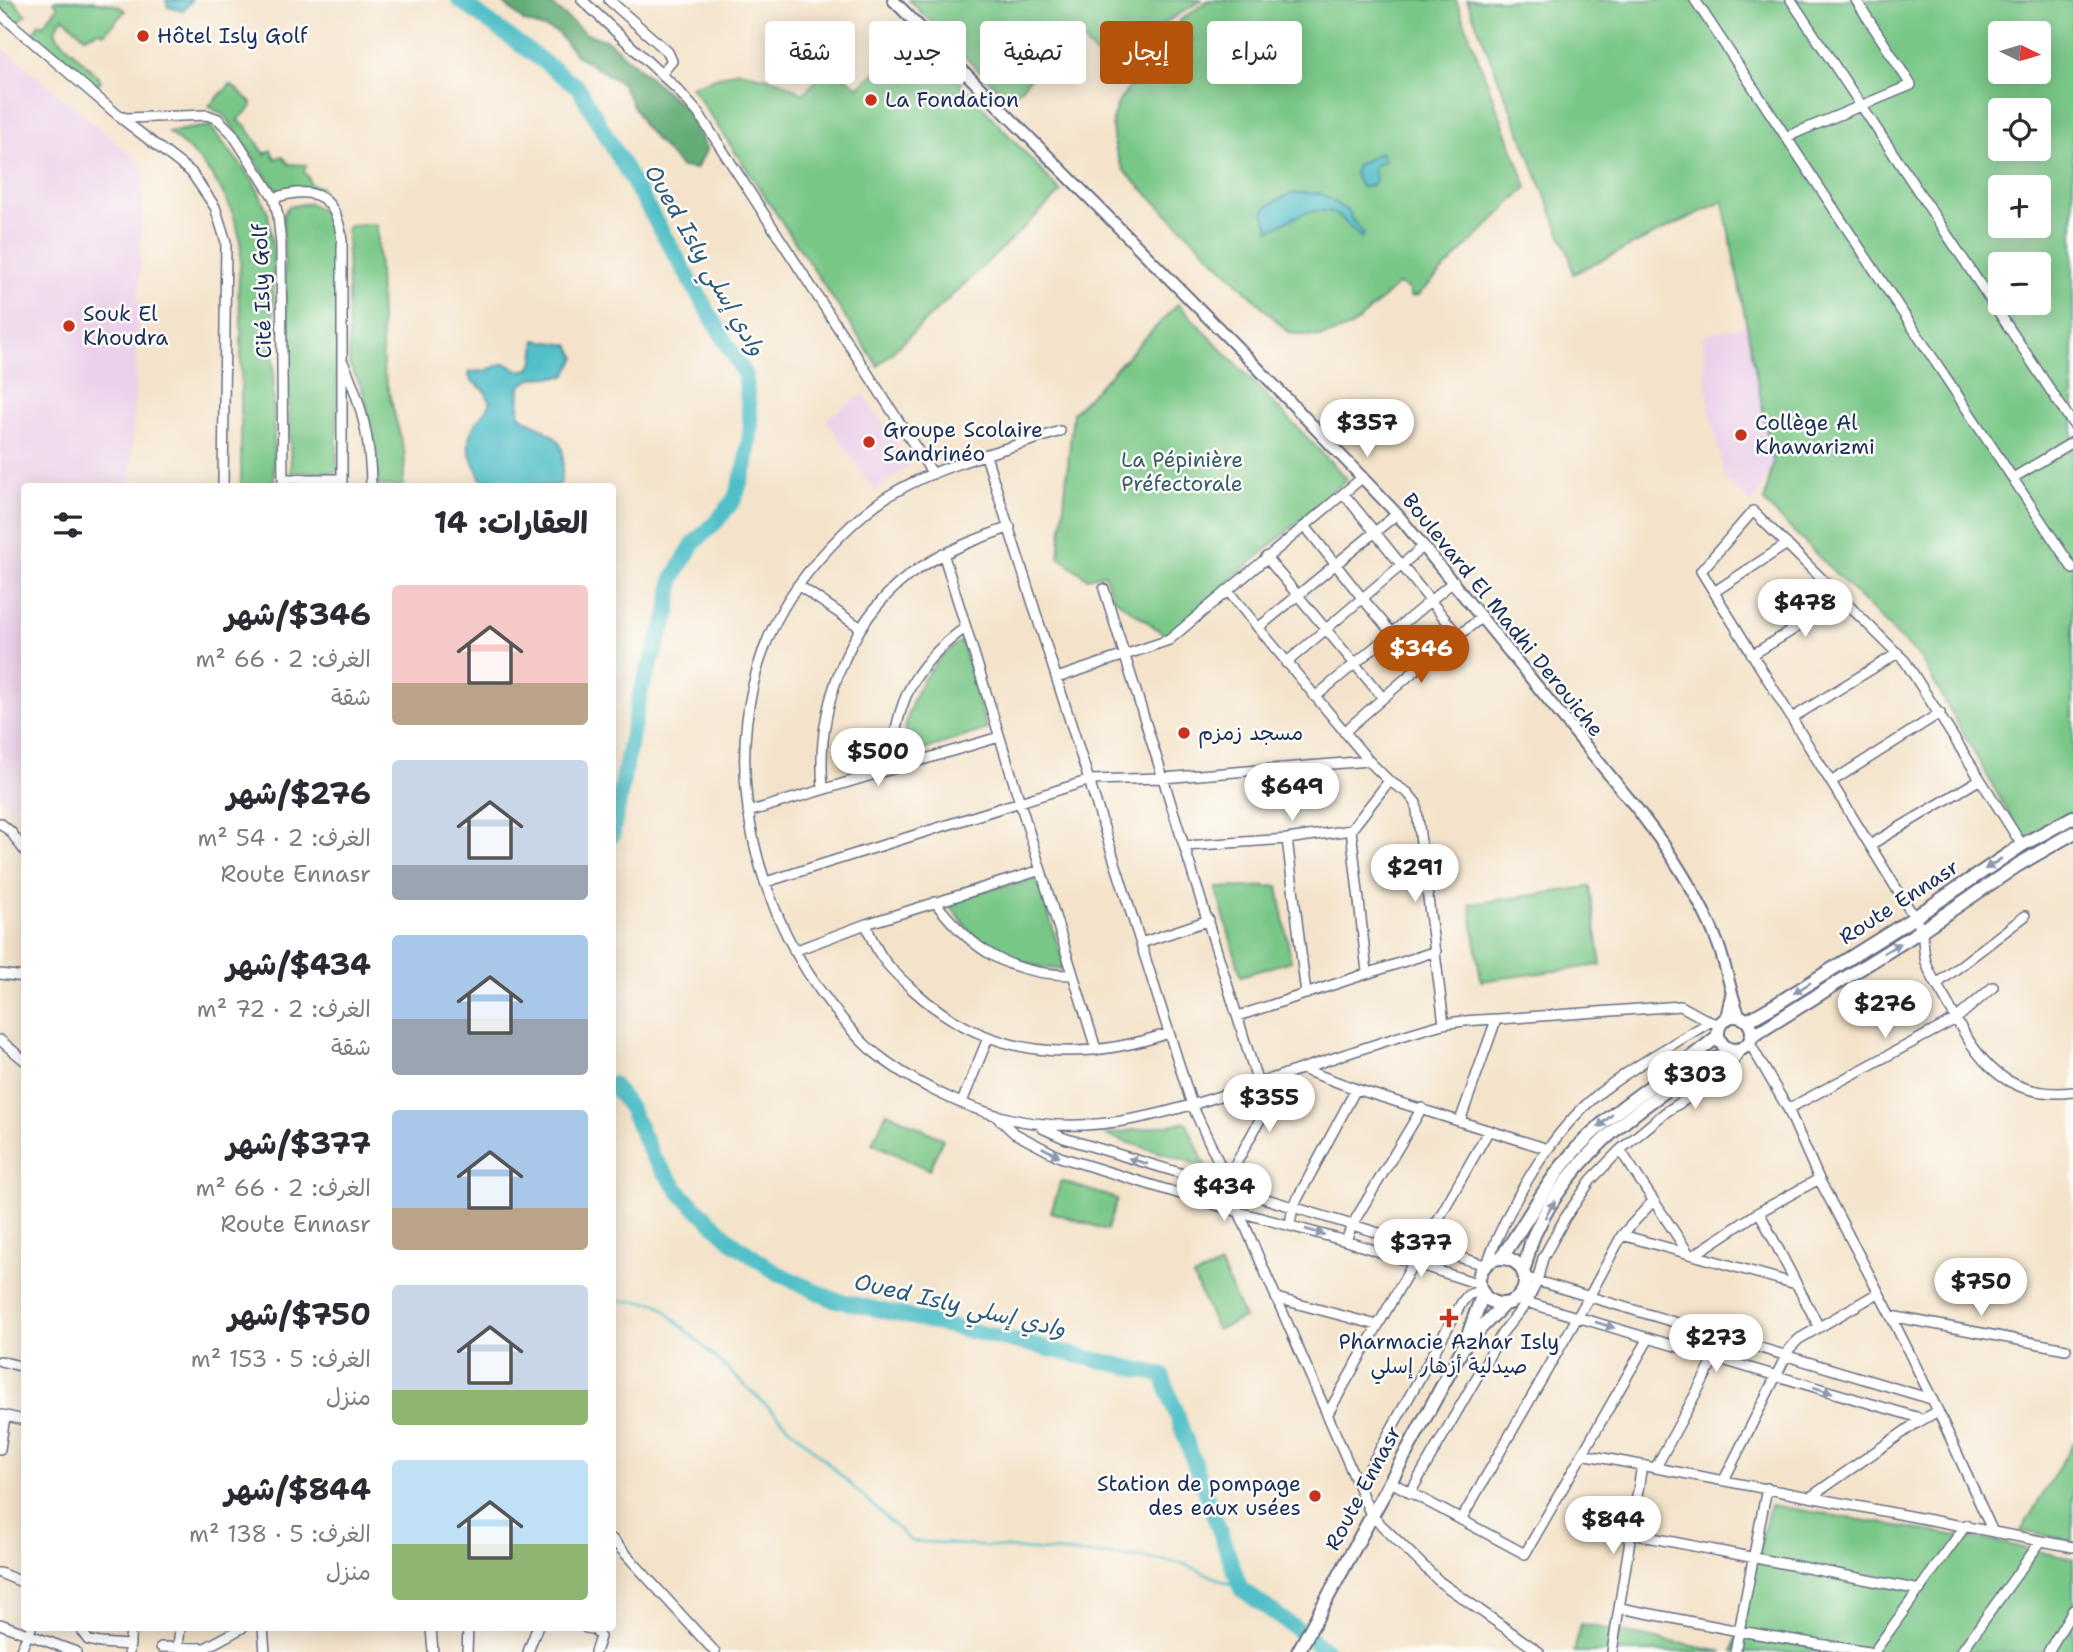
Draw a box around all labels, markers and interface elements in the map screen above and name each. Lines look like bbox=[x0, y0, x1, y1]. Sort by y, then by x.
chip: شقة bbox=[765, 21, 855, 84]
chip: جديد bbox=[869, 21, 966, 84]
chip: تصفية bbox=[980, 21, 1086, 84]
chip: إيجار bbox=[1100, 21, 1193, 84]
chip: شراء bbox=[1207, 21, 1302, 84]
north arrow bbox=[1988, 21, 2051, 84]
map controls bbox=[1988, 21, 2051, 315]
place label: Hôtel Isly Golf bbox=[157, 22, 308, 50]
marker: Hôtel Isly Golf bbox=[135, 28, 151, 44]
place label: La Fondation bbox=[885, 86, 1019, 114]
marker: La Fondation bbox=[863, 92, 879, 108]
button: locate bbox=[1988, 98, 2051, 161]
water label: Oued Isly وادي إسلي bbox=[634, 159, 772, 364]
button: + bbox=[1988, 175, 2051, 238]
street label: Cité Isly Golf bbox=[246, 223, 278, 359]
button: − bbox=[1988, 252, 2051, 315]
place label: Souk El Khoudra bbox=[83, 300, 168, 352]
marker: Souk El Khoudra bbox=[61, 318, 77, 334]
pin: $357 bbox=[1326, 400, 1408, 459]
text: $357 bbox=[1336, 407, 1398, 437]
place label: Collège Al Khawarizmi bbox=[1755, 409, 1875, 461]
place label: Groupe Scolaire Sandrinéo bbox=[883, 416, 1043, 468]
marker: Collège Al Khawarizmi bbox=[1733, 427, 1749, 443]
marker: Groupe Scolaire Sandrinéo bbox=[861, 434, 877, 450]
park label: La Pépinière Préfectorale bbox=[1121, 446, 1243, 498]
street label: Boulevard El Madhi Derouiche bbox=[1396, 487, 1610, 743]
text: العقارات: 14 bbox=[434, 502, 588, 543]
icon: filters bbox=[49, 506, 87, 544]
pin: $478 bbox=[1764, 580, 1846, 639]
text: $478 bbox=[1774, 587, 1836, 617]
text: $346/شهر bbox=[225, 594, 371, 635]
icon: home bbox=[448, 613, 532, 697]
pin: $346 bbox=[1380, 626, 1462, 685]
text: $346 bbox=[1389, 633, 1453, 663]
text: الغرف: 2 · 66 m² bbox=[196, 644, 371, 674]
text: شقة bbox=[331, 682, 371, 712]
place label: مسجد زمزم bbox=[1198, 719, 1303, 749]
marker: مسجد زمزم bbox=[1176, 725, 1192, 741]
pin: $500 bbox=[837, 728, 919, 788]
text: $500 bbox=[847, 736, 909, 766]
pin: $649 bbox=[1251, 764, 1333, 823]
text: $649 bbox=[1260, 771, 1324, 801]
text: $276/شهر bbox=[227, 773, 371, 814]
icon: home bbox=[448, 788, 532, 872]
text: الغرف: 2 · 54 m² bbox=[198, 823, 371, 853]
pin: $291 bbox=[1374, 844, 1456, 904]
text: $291 bbox=[1387, 852, 1443, 882]
street label: Route Ennasr bbox=[1834, 853, 1964, 951]
one-way arrow bbox=[1983, 857, 2003, 870]
text: Route Ennasr bbox=[221, 859, 371, 889]
one-way arrow bbox=[1883, 942, 1902, 955]
text: $434/شهر bbox=[227, 944, 371, 985]
icon: home bbox=[448, 963, 532, 1047]
one-way arrow bbox=[1793, 981, 1812, 994]
pin: $276 bbox=[1844, 981, 1926, 1040]
text: $276 bbox=[1854, 988, 1916, 1018]
text: الغرف: 2 · 72 m² bbox=[197, 994, 371, 1024]
text: شقة bbox=[331, 1032, 371, 1062]
pin: $303 bbox=[1654, 1052, 1736, 1111]
text: $303 bbox=[1663, 1059, 1727, 1089]
pin: $355 bbox=[1228, 1074, 1310, 1134]
text: $355 bbox=[1239, 1082, 1299, 1112]
one-way arrow bbox=[1596, 1113, 1614, 1129]
text: $377/شهر bbox=[227, 1123, 371, 1164]
icon: home bbox=[448, 1138, 532, 1222]
one-way arrow bbox=[1041, 1146, 1061, 1158]
one-way arrow bbox=[1127, 1155, 1148, 1165]
pin: $434 bbox=[1183, 1164, 1265, 1223]
text: $434 bbox=[1193, 1171, 1255, 1201]
text: الغرف: 2 · 66 m² bbox=[196, 1173, 371, 1203]
one-way arrow bbox=[1543, 1200, 1556, 1219]
text: Route Ennasr bbox=[221, 1209, 371, 1239]
pin: $377 bbox=[1380, 1220, 1462, 1279]
text: $377 bbox=[1390, 1227, 1452, 1257]
one-way arrow bbox=[1305, 1228, 1326, 1238]
pin: $750 bbox=[1940, 1258, 2022, 1318]
water label: Oued Isly وادي إسلي bbox=[850, 1266, 1069, 1349]
text: $750 bbox=[1950, 1266, 2012, 1296]
text: $750/شهر bbox=[228, 1294, 371, 1335]
marker: Pharmacie Azhar Isly صيدلية أزهار إسلي bbox=[1441, 1310, 1457, 1326]
icon: home bbox=[448, 1313, 532, 1397]
pin: $273 bbox=[1675, 1314, 1757, 1374]
one-way arrow bbox=[1595, 1321, 1616, 1331]
text: $273 bbox=[1685, 1322, 1747, 1352]
place label: Pharmacie Azhar Isly صيدلية أزهار إسلي bbox=[1339, 1328, 1559, 1385]
text: الغرف: 5 · 153 m² bbox=[191, 1344, 371, 1374]
text: منزل bbox=[326, 1382, 371, 1412]
one-way arrow bbox=[1813, 1386, 1834, 1396]
street label: Route Ennasr bbox=[1318, 1421, 1408, 1555]
text: $844/شهر bbox=[225, 1469, 371, 1510]
place label: Station de pompage des eaux usées bbox=[1097, 1470, 1301, 1522]
icon: home bbox=[448, 1488, 532, 1572]
marker: Station de pompage des eaux usées bbox=[1307, 1488, 1323, 1504]
pin: $844 bbox=[1572, 1496, 1654, 1556]
text: $844 bbox=[1581, 1504, 1645, 1534]
text: الغرف: 5 · 138 m² bbox=[189, 1519, 371, 1549]
text: منزل bbox=[326, 1557, 371, 1587]

